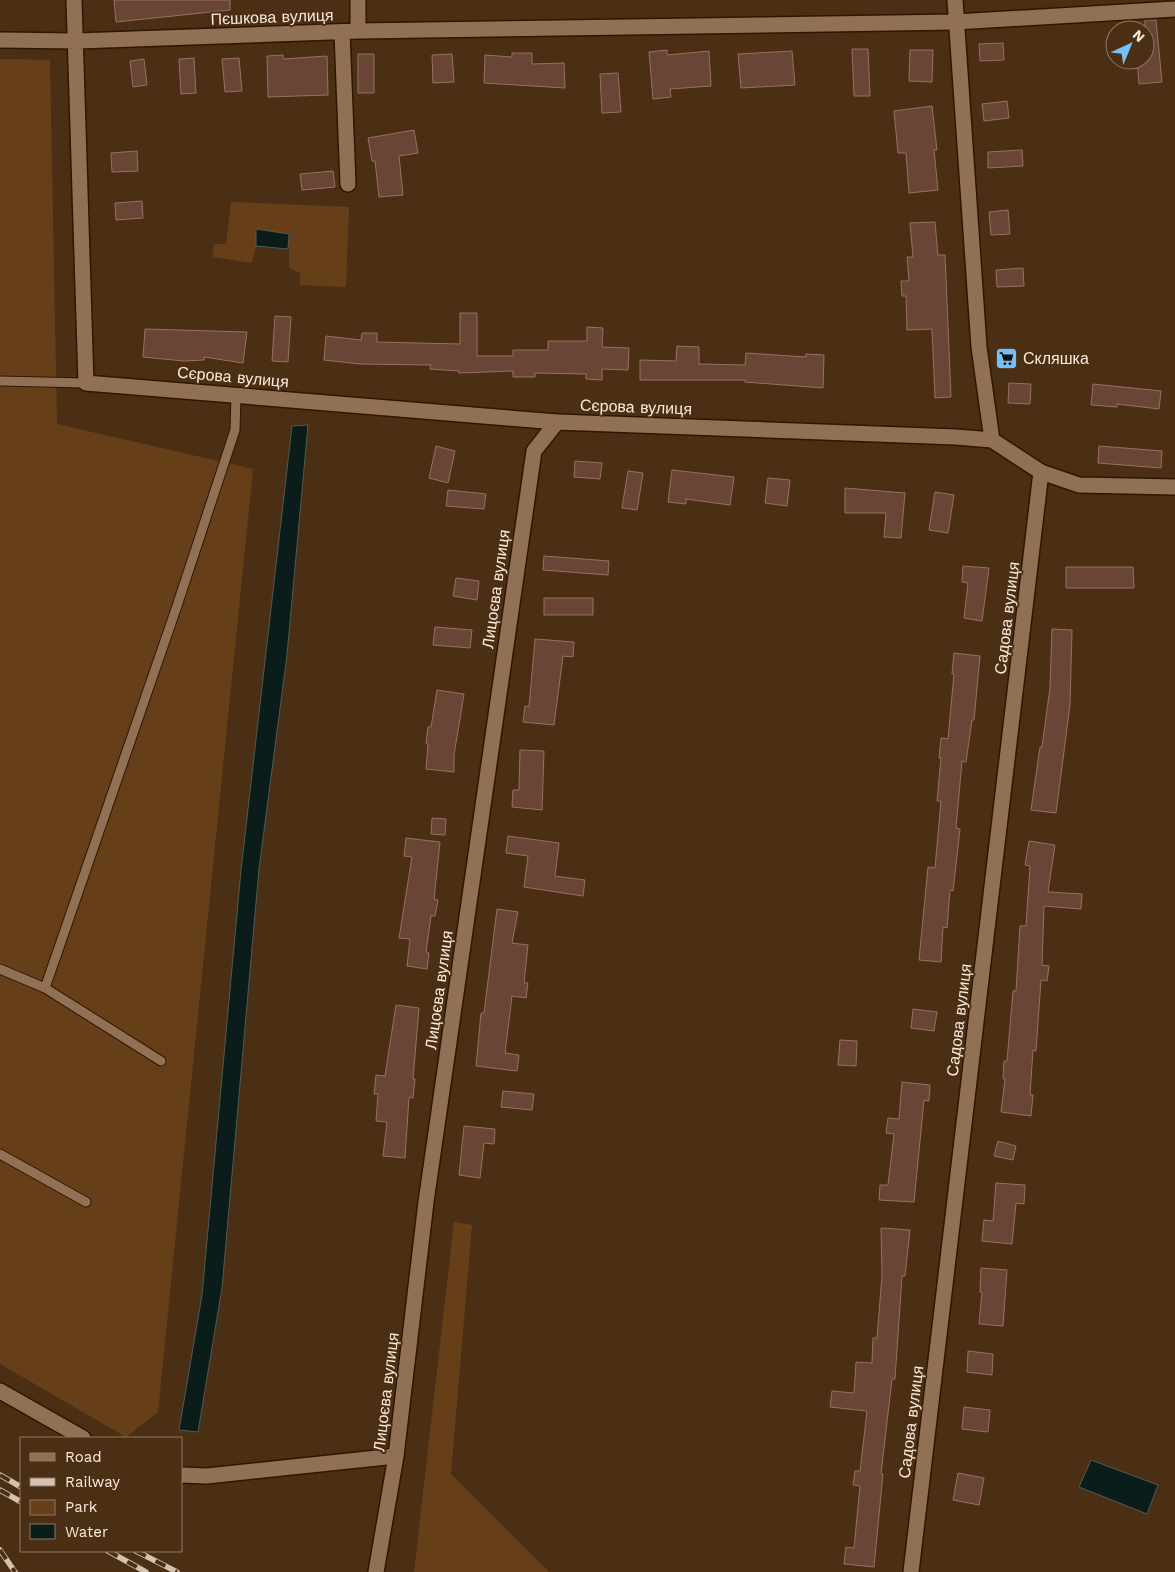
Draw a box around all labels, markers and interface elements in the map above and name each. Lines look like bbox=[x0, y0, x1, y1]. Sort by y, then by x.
street label: Пєшкова вулиця bbox=[210, 5, 334, 29]
north arrow bbox=[1105, 20, 1155, 70]
text: N bbox=[1130, 26, 1148, 45]
supermarket icon: Скляшка bbox=[995, 346, 1019, 370]
place label: Скляшка bbox=[1023, 349, 1089, 368]
street label: Сєрова вулиця bbox=[176, 363, 290, 391]
street label: Сєрова вулиця bbox=[580, 396, 692, 418]
street label: Лицоєва вулиця bbox=[478, 528, 514, 650]
street label: Садова вулиця bbox=[991, 561, 1023, 675]
street label: Лицоєва вулиця bbox=[421, 929, 457, 1051]
street label: Садова вулиця bbox=[943, 963, 975, 1077]
street label: Лицоєва вулиця bbox=[369, 1331, 403, 1453]
street label: Садова вулиця bbox=[895, 1365, 927, 1479]
legend bbox=[20, 1437, 182, 1552]
text: Road bbox=[65, 1448, 102, 1466]
text: Railway bbox=[65, 1473, 120, 1491]
text: Park bbox=[65, 1498, 98, 1516]
text: Water bbox=[65, 1523, 108, 1541]

